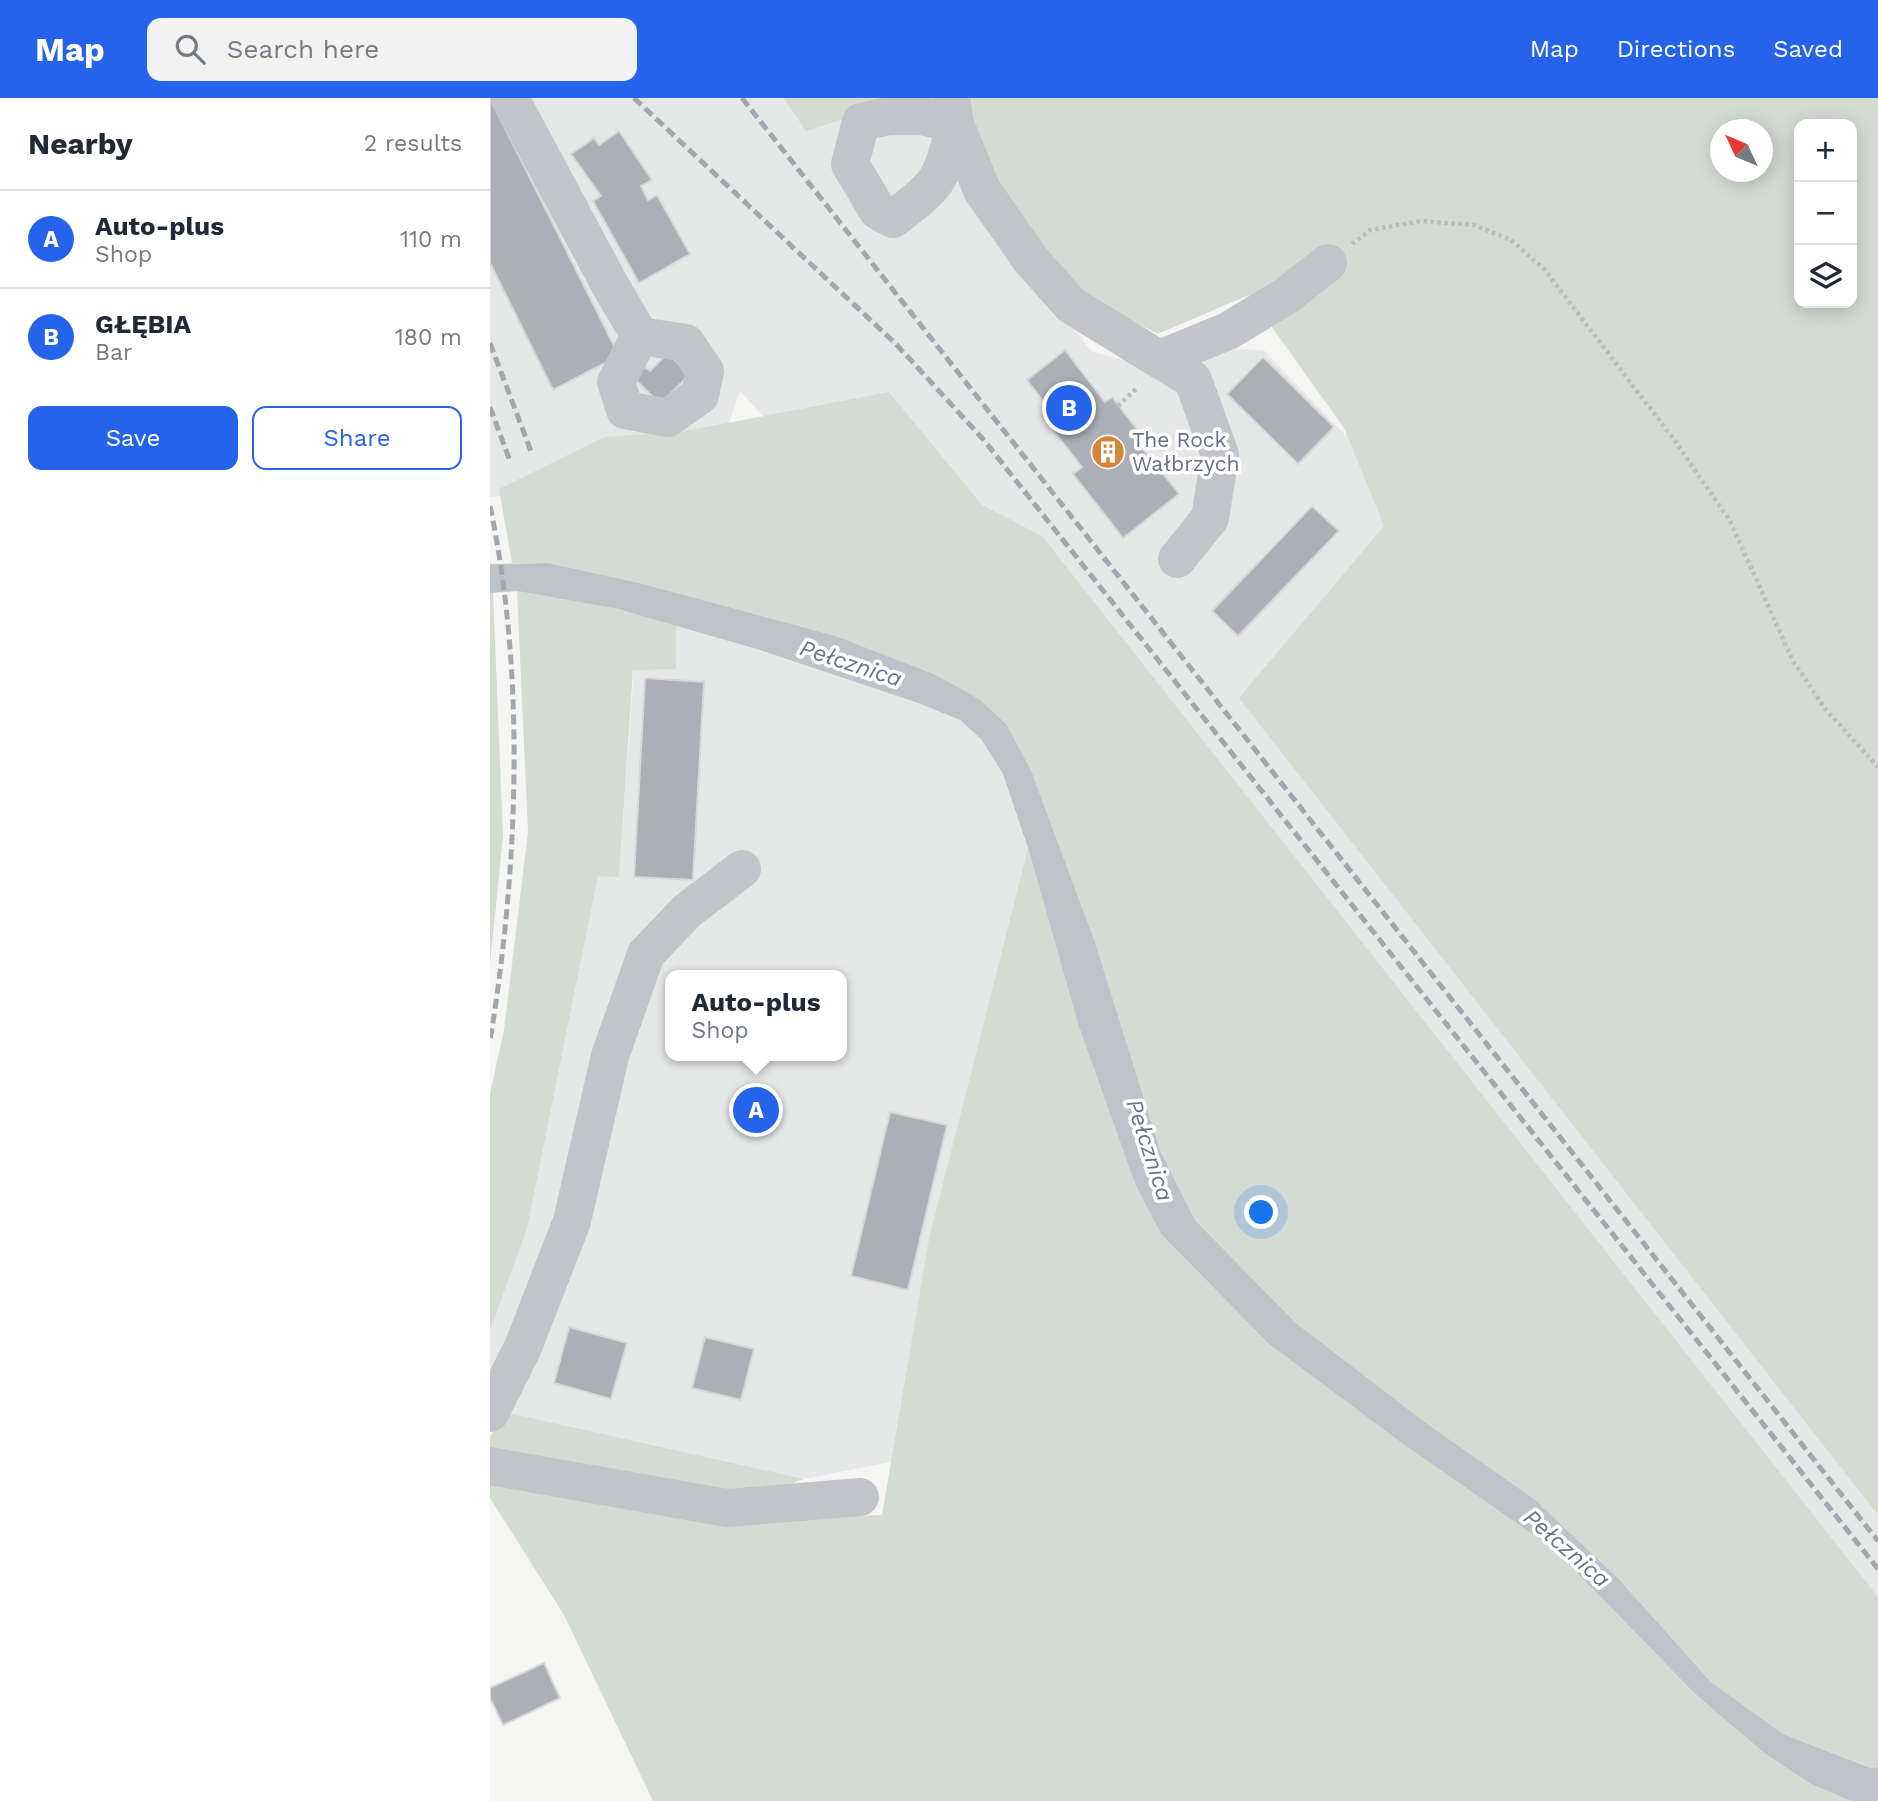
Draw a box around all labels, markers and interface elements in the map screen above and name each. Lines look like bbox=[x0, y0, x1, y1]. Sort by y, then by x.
search box bbox=[147, 18, 637, 81]
text: Map bbox=[35, 30, 105, 69]
icon: search bbox=[171, 30, 209, 68]
text: Search here bbox=[227, 34, 379, 64]
text: Map bbox=[1530, 35, 1579, 63]
text: Directions bbox=[1617, 35, 1735, 63]
text: Saved bbox=[1773, 35, 1843, 63]
north arrow bbox=[1710, 119, 1773, 182]
map controls bbox=[1794, 119, 1857, 308]
button: + bbox=[1794, 119, 1857, 182]
text: Nearby bbox=[28, 126, 133, 161]
text: 2 results bbox=[364, 130, 462, 157]
button: − bbox=[1794, 182, 1857, 245]
text: Auto-plus bbox=[95, 211, 224, 241]
text: A bbox=[43, 226, 59, 253]
text: 110 m bbox=[400, 226, 462, 253]
text: Shop bbox=[95, 241, 152, 268]
button: layers bbox=[1794, 245, 1857, 308]
text: GŁĘBIA bbox=[95, 309, 191, 339]
text: B bbox=[43, 324, 59, 351]
text: 180 m bbox=[395, 324, 462, 351]
text: Bar bbox=[95, 339, 132, 366]
pin: B bbox=[1046, 382, 1092, 434]
button: Save bbox=[28, 406, 238, 470]
button: Share bbox=[252, 406, 462, 470]
place label: The Rock Wałbrzych bbox=[1132, 427, 1240, 476]
building icon: The Rock Wałbrzych bbox=[1089, 433, 1127, 471]
water label: Pełcznica bbox=[797, 634, 905, 693]
popup bbox=[665, 970, 847, 1061]
text: Auto-plus bbox=[691, 987, 821, 1017]
text: Shop bbox=[691, 1017, 749, 1044]
pin: A bbox=[733, 1084, 779, 1136]
water label: Pełcznica bbox=[1120, 1096, 1179, 1204]
your location bbox=[1244, 1195, 1278, 1229]
water label: Pełcznica bbox=[1518, 1504, 1615, 1593]

